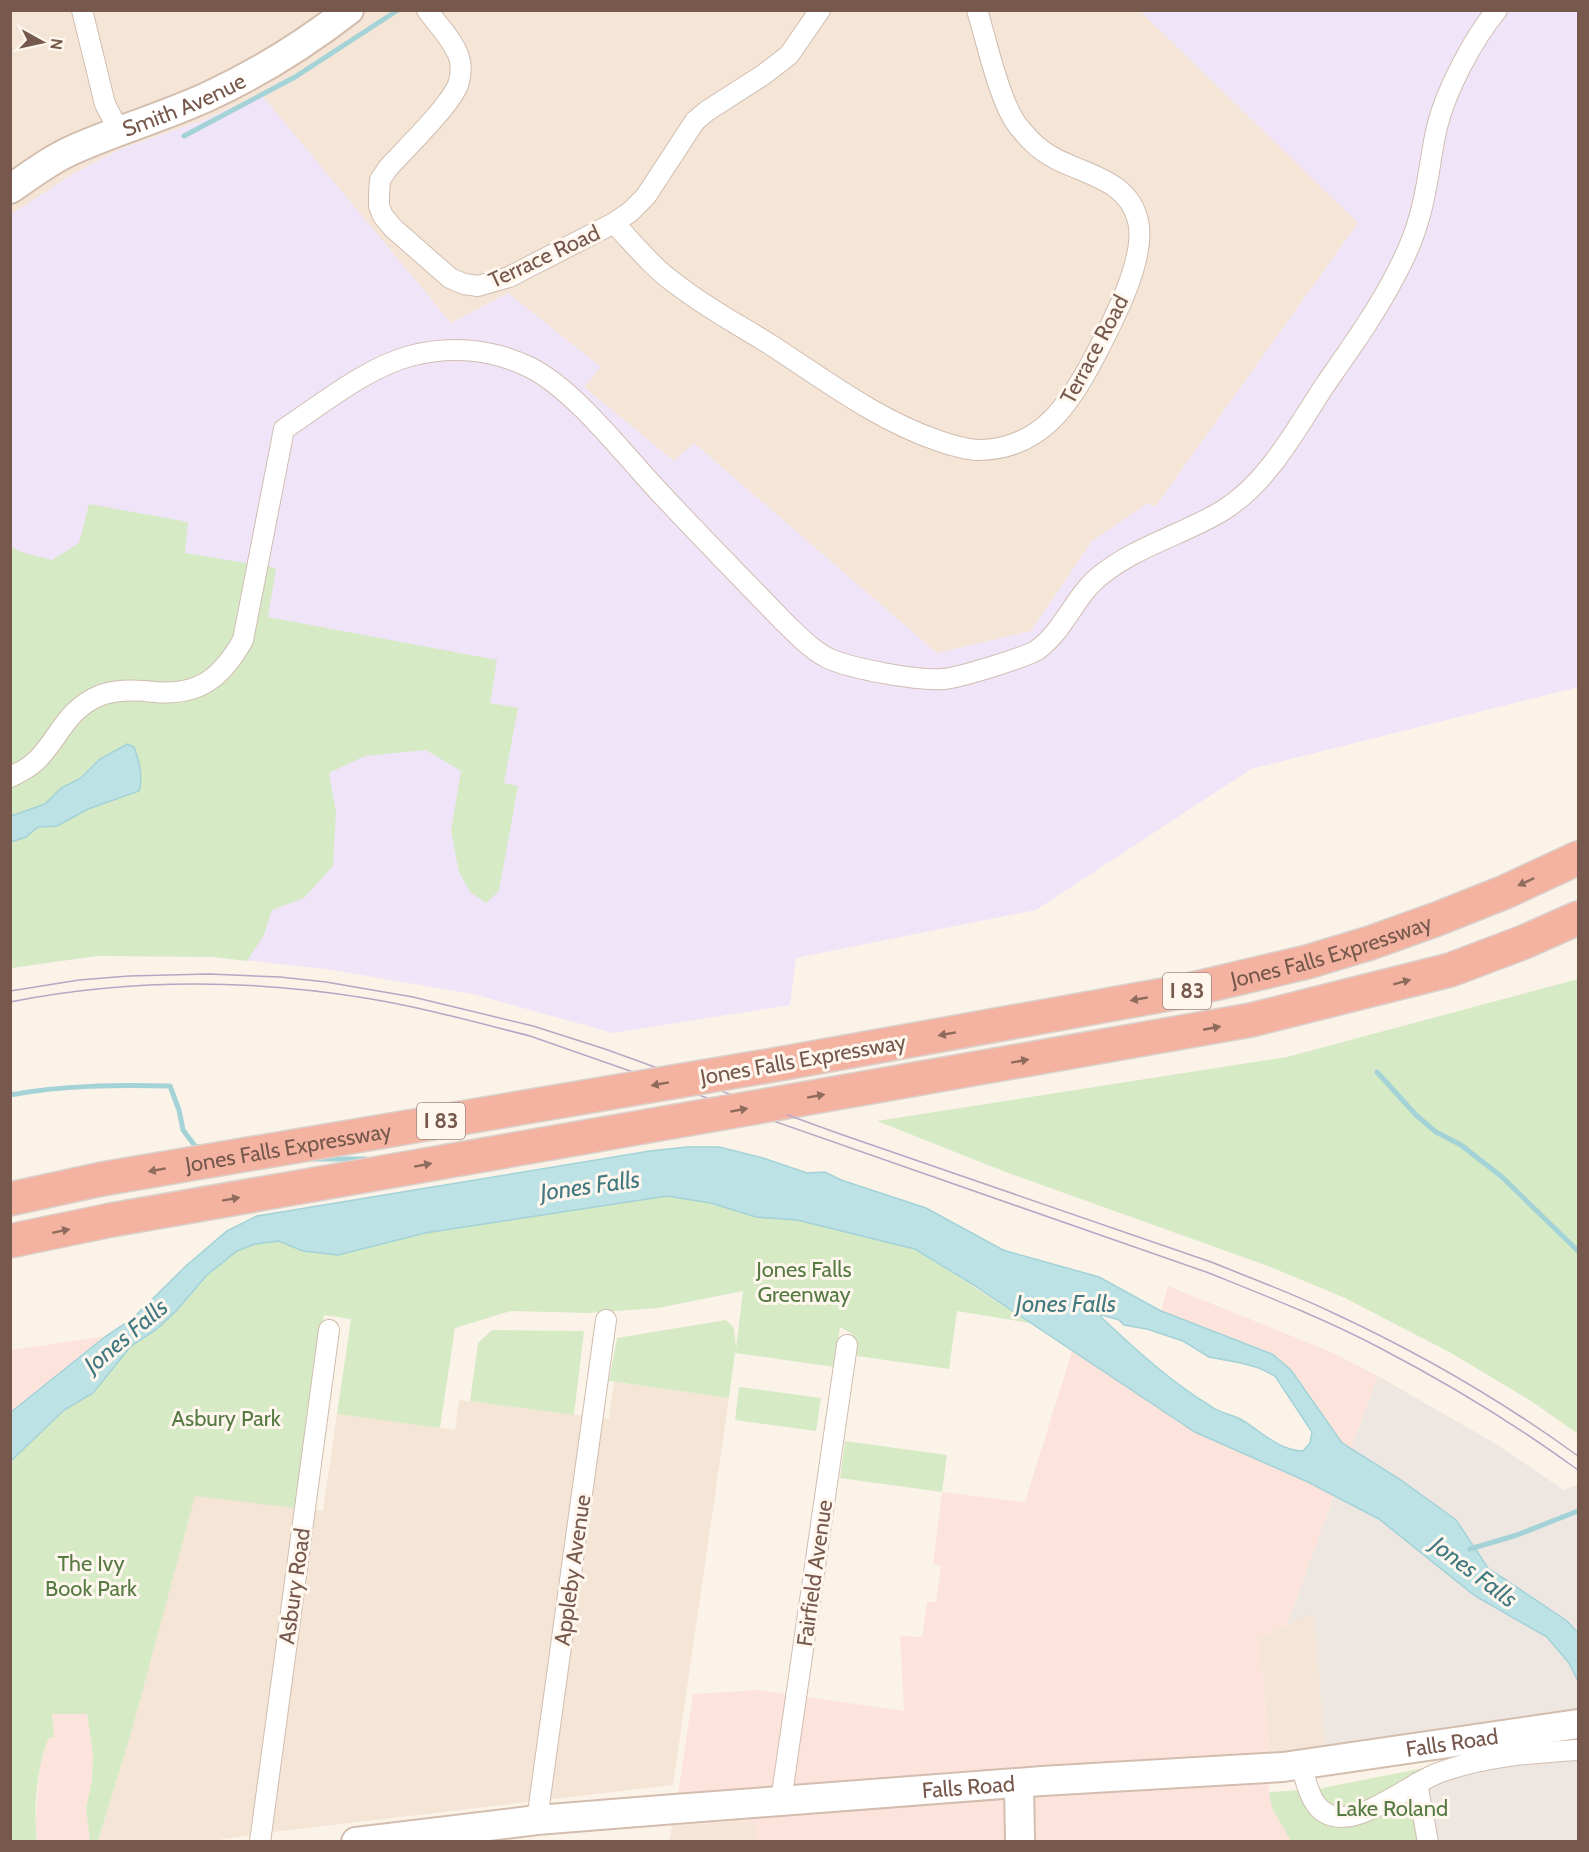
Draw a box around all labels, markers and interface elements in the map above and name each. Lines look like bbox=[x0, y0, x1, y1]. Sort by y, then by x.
north arrow bbox=[12, 12, 72, 72]
text: N bbox=[46, 37, 67, 51]
street label: Smith Avenue bbox=[119, 67, 250, 143]
street label: Terrace Road bbox=[484, 219, 604, 294]
street label: Terrace Road bbox=[1055, 290, 1134, 408]
one-way arrow bbox=[1517, 878, 1534, 887]
street label: Jones Falls Expressway bbox=[1227, 909, 1436, 994]
road number: I 83 bbox=[1163, 973, 1211, 1009]
one-way arrow bbox=[1392, 977, 1411, 987]
one-way arrow bbox=[1129, 995, 1148, 1004]
one-way arrow bbox=[1203, 1023, 1222, 1032]
street label: Jones Falls Expressway bbox=[697, 1028, 908, 1091]
one-way arrow bbox=[937, 1030, 956, 1039]
one-way arrow bbox=[1011, 1057, 1030, 1066]
one-way arrow bbox=[650, 1080, 669, 1089]
one-way arrow bbox=[807, 1092, 826, 1101]
road number: I 83 bbox=[417, 1103, 465, 1139]
one-way arrow bbox=[730, 1105, 749, 1114]
street label: Jones Falls Expressway bbox=[182, 1117, 393, 1179]
one-way arrow bbox=[414, 1161, 433, 1170]
water label: Jones Falls bbox=[536, 1164, 642, 1207]
one-way arrow bbox=[147, 1166, 166, 1175]
one-way arrow bbox=[222, 1194, 241, 1203]
one-way arrow bbox=[52, 1225, 70, 1235]
park label: Jones Falls Greenway bbox=[755, 1256, 852, 1308]
water label: Jones Falls bbox=[1014, 1289, 1116, 1318]
water label: Jones Falls bbox=[76, 1292, 173, 1380]
park label: Asbury Park bbox=[171, 1405, 281, 1432]
street label: Appleby Avenue bbox=[549, 1493, 596, 1647]
street label: Fairfield Avenue bbox=[791, 1498, 838, 1648]
street label: Asbury Road bbox=[273, 1526, 316, 1646]
water label: Jones Falls bbox=[1424, 1529, 1523, 1613]
park label: The Ivy Book Park bbox=[45, 1550, 137, 1602]
street label: Falls Road bbox=[1404, 1723, 1500, 1763]
street label: Falls Road bbox=[921, 1770, 1016, 1804]
park label: Lake Roland bbox=[1336, 1795, 1448, 1822]

